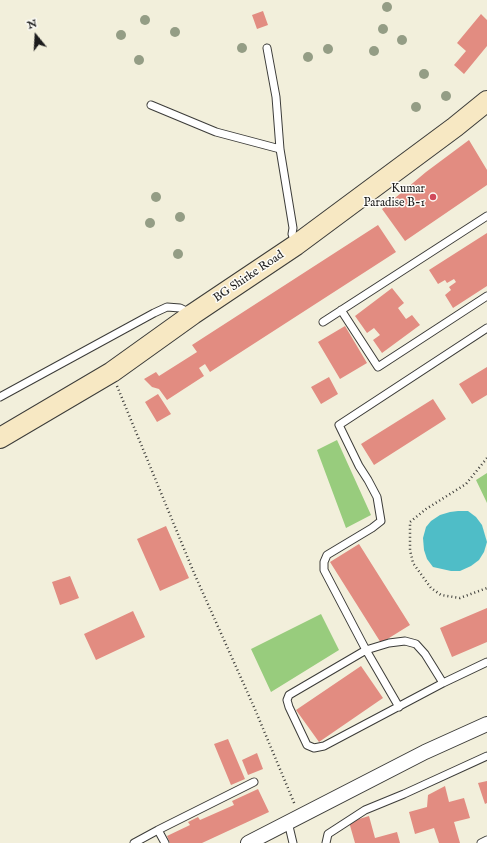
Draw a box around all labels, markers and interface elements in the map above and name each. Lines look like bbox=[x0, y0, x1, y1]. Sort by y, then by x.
north arrow bbox=[16, 16, 56, 56]
text: N bbox=[26, 16, 39, 33]
place label: Kumar Paradise B-1 bbox=[363, 183, 425, 211]
marker: Kumar Paradise B-1 bbox=[428, 192, 438, 202]
street label: BG Shirke Road bbox=[211, 248, 287, 306]

